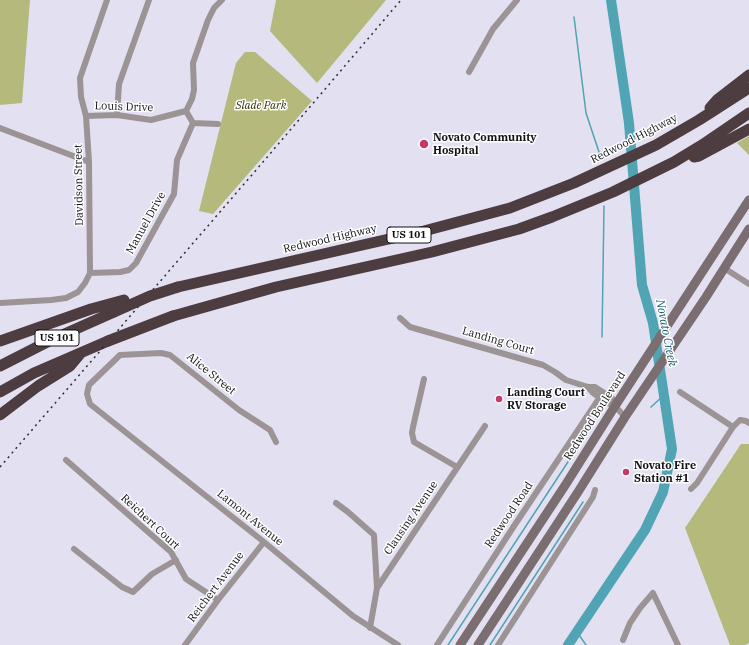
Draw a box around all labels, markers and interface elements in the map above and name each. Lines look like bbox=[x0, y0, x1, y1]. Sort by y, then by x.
street label: Louis Drive bbox=[94, 99, 154, 115]
park label: Slade Park bbox=[235, 99, 287, 113]
street label: Redwood Highway bbox=[589, 111, 679, 167]
place label: Novato Community Hospital bbox=[433, 131, 537, 157]
marker: Novato Community Hospital bbox=[418, 138, 430, 150]
street label: Davidson Street bbox=[72, 144, 86, 226]
street label: Manuel Drive bbox=[124, 190, 168, 256]
street label: Redwood Highway bbox=[282, 222, 378, 256]
road number: US 101 bbox=[387, 227, 431, 243]
water label: Novato Creek bbox=[652, 298, 680, 368]
street label: Landing Court bbox=[461, 324, 535, 358]
road number: US 101 bbox=[35, 330, 79, 346]
street label: Alice Street bbox=[184, 350, 238, 398]
street label: Redwood Boulevard bbox=[561, 369, 629, 463]
place label: Landing Court RV Storage bbox=[507, 386, 585, 412]
marker: Landing Court RV Storage bbox=[494, 394, 504, 404]
place label: Novato Fire Station #1 bbox=[634, 459, 696, 485]
marker: Novato Fire Station #1 bbox=[621, 467, 631, 477]
street label: Clausing Avenue bbox=[381, 479, 441, 557]
street label: Redwood Road bbox=[482, 480, 536, 550]
street label: Lamont Avenue bbox=[214, 487, 286, 549]
street label: Reichert Court bbox=[118, 491, 182, 553]
street label: Reichert Avenue bbox=[185, 549, 247, 625]

